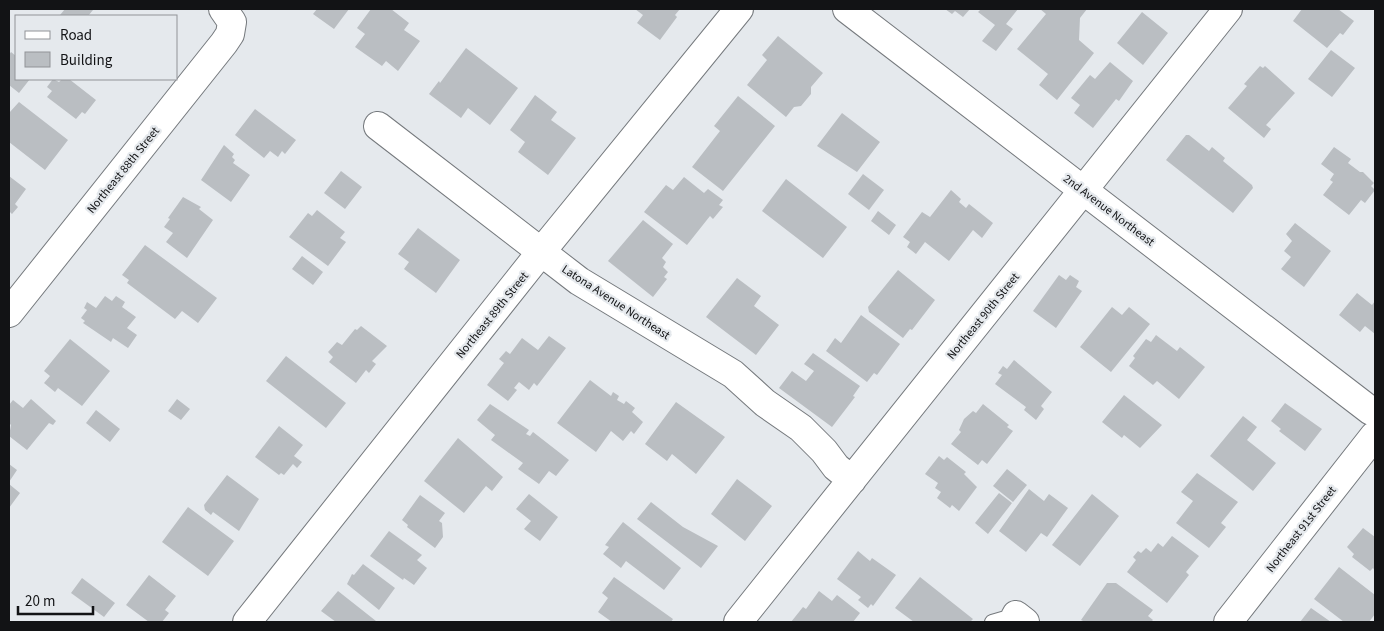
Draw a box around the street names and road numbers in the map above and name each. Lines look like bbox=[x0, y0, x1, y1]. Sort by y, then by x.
street label: Northeast 88th Street bbox=[83, 123, 164, 217]
street label: 2nd Avenue Northeast bbox=[1059, 170, 1158, 250]
street label: Latona Avenue Northeast bbox=[558, 261, 673, 344]
street label: Northeast 89th Street bbox=[452, 268, 533, 362]
street label: Northeast 90th Street bbox=[943, 269, 1024, 363]
street label: Northeast 91st Street bbox=[1262, 483, 1341, 576]

